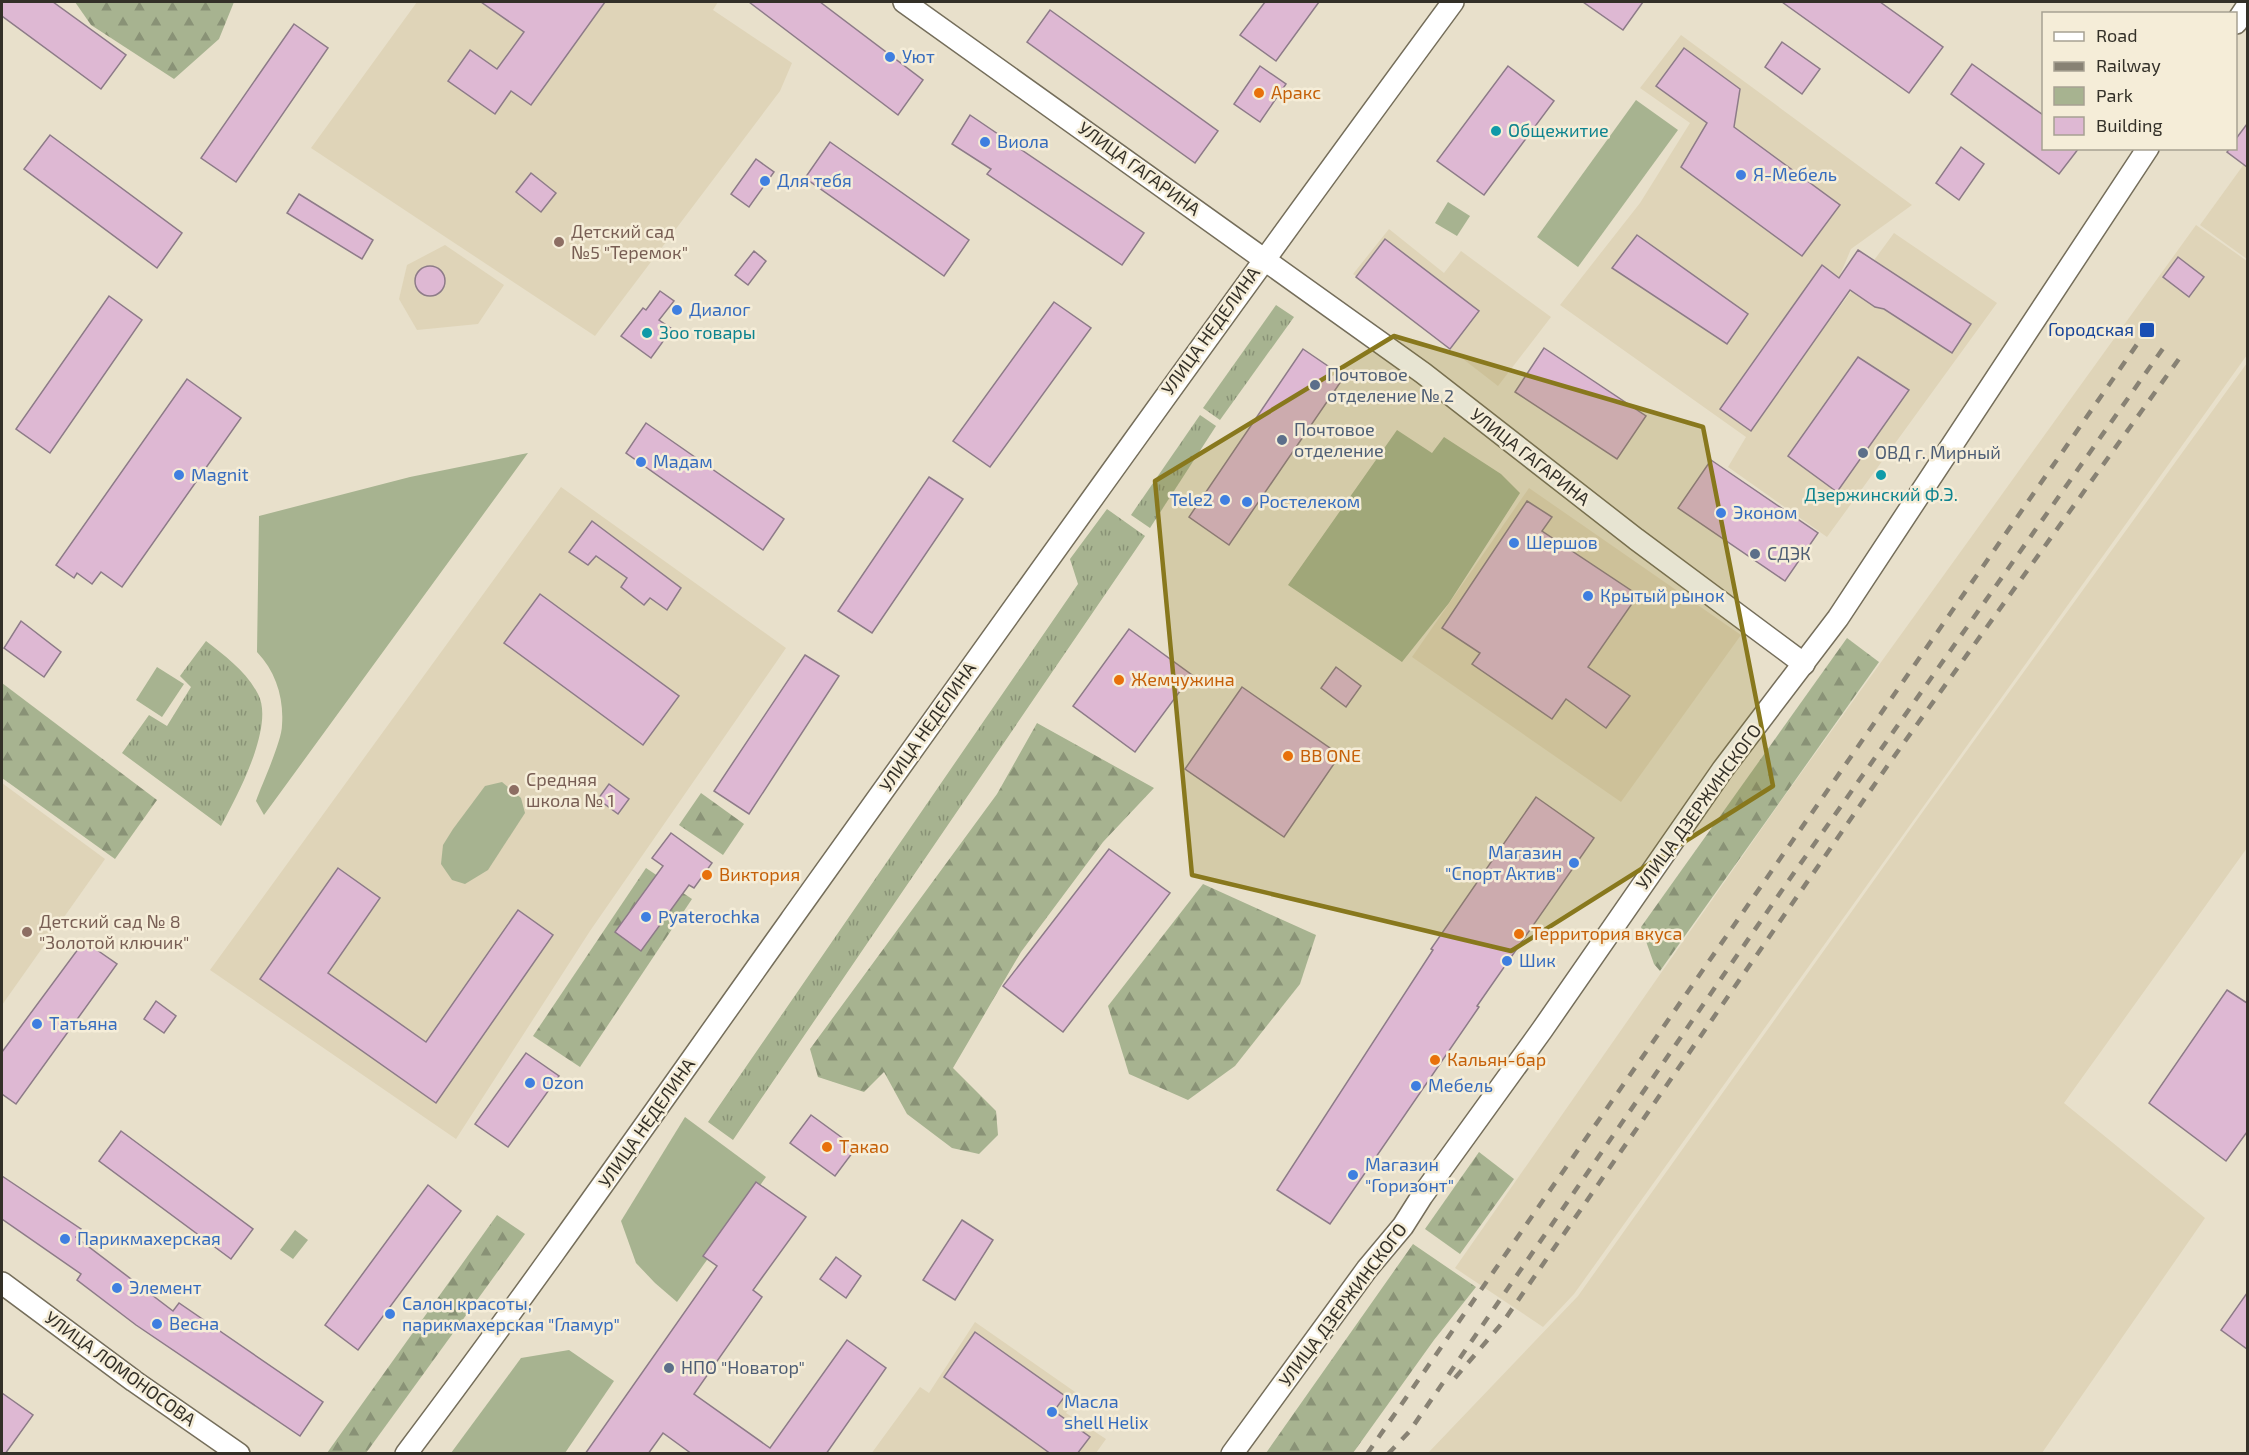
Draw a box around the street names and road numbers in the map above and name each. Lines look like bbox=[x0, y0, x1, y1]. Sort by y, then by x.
street label: УЛИЦА ГАГАРИНА bbox=[1074, 117, 1206, 220]
street label: УЛИЦА НЕДЕЛИНА bbox=[1156, 261, 1265, 399]
street label: УЛИЦА ГАГАРИНА bbox=[1466, 403, 1595, 510]
street label: УЛИЦА НЕДЕЛИНА bbox=[874, 657, 981, 795]
street label: УЛИЦА ДЗЕРЖИНСКОГО bbox=[1631, 719, 1766, 893]
street label: УЛИЦА НЕДЕЛИНА bbox=[593, 1053, 700, 1191]
street label: УЛИЦА ДЗЕРЖИНСКОГО bbox=[1274, 1218, 1411, 1390]
street label: УЛИЦА ЛОМОНОСОВА bbox=[41, 1306, 201, 1431]

